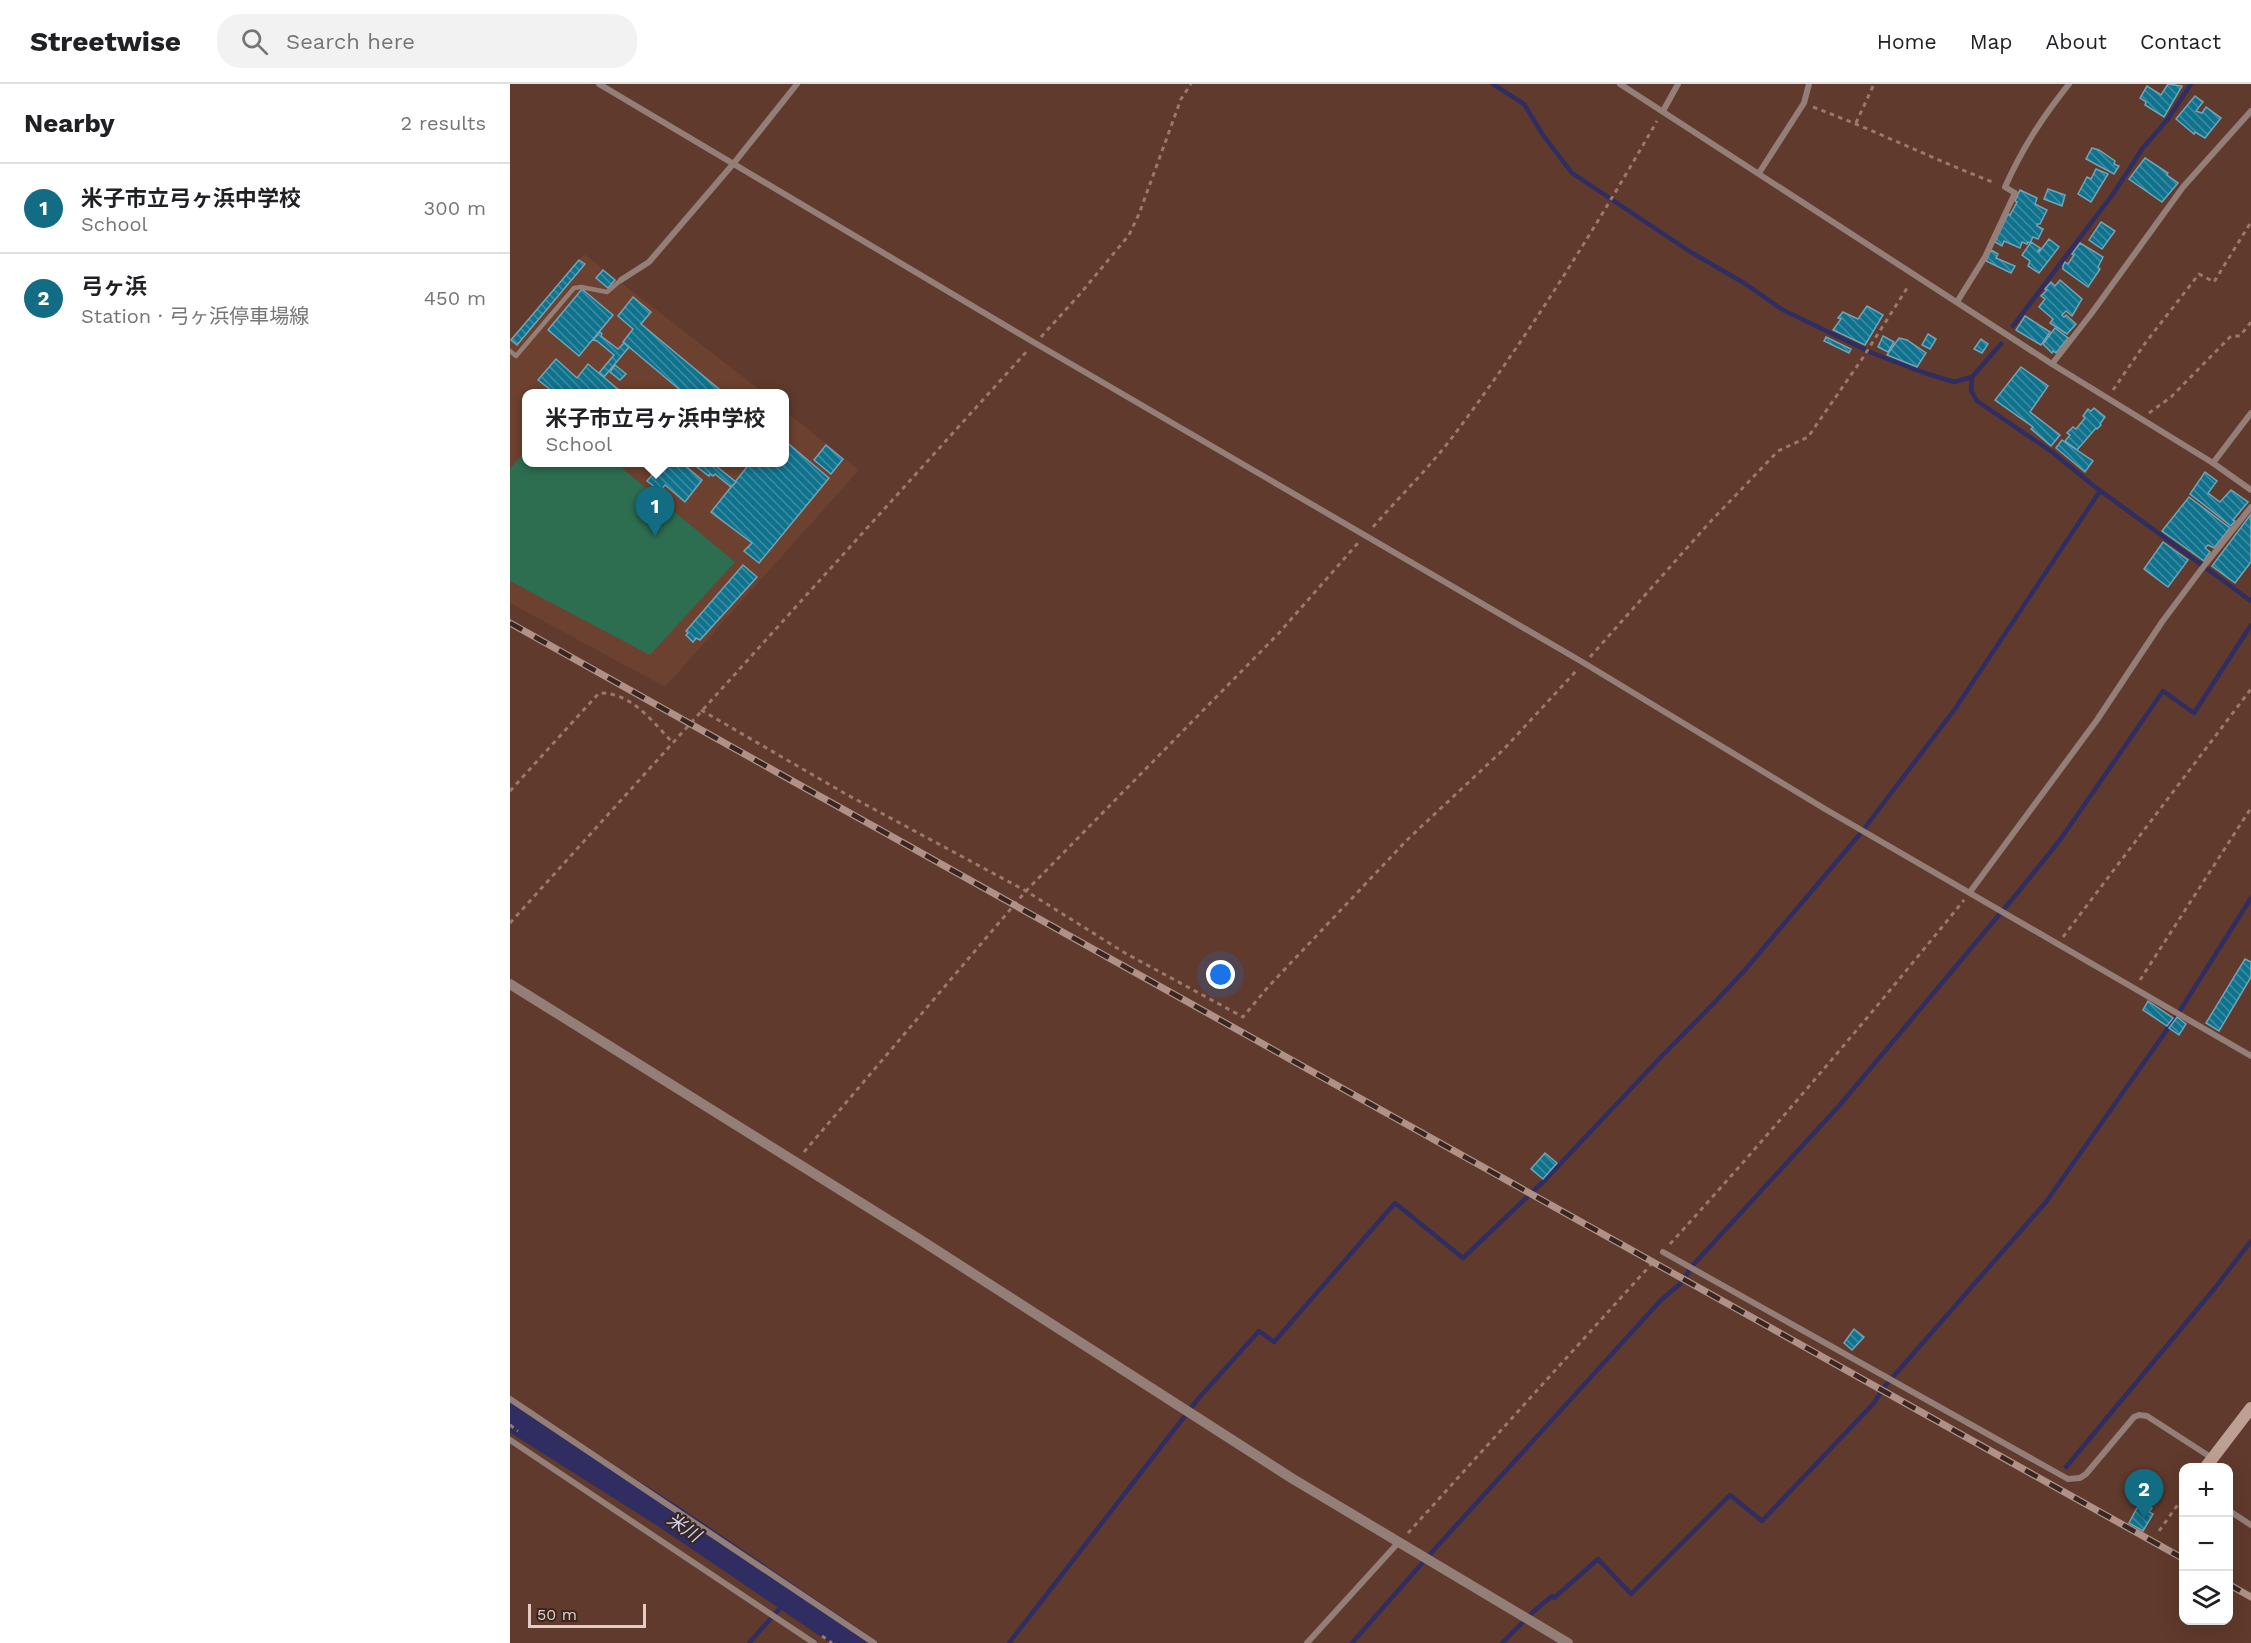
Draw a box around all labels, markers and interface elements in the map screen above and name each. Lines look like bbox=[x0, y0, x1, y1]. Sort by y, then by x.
search box bbox=[217, 14, 637, 68]
text: Streetwise bbox=[30, 25, 181, 58]
icon: search bbox=[238, 25, 271, 58]
text: Search here bbox=[286, 29, 415, 54]
text: Home bbox=[1877, 29, 1937, 54]
text: Map bbox=[1970, 29, 2013, 54]
text: About bbox=[2046, 29, 2107, 54]
text: Contact bbox=[2140, 29, 2221, 54]
text: Nearby bbox=[24, 108, 115, 138]
text: 2 results bbox=[401, 111, 486, 135]
text: 米子市立弓ヶ浜中学校 bbox=[81, 186, 301, 211]
text: 1 bbox=[39, 196, 48, 220]
text: 300 m bbox=[424, 196, 486, 220]
text: School bbox=[81, 212, 148, 236]
text: 弓ヶ浜 bbox=[81, 274, 147, 299]
text: 2 bbox=[38, 286, 49, 310]
text: 450 m bbox=[424, 286, 486, 310]
text: Station · 弓ヶ浜停車場線 bbox=[81, 304, 309, 328]
popup bbox=[522, 389, 789, 467]
text: 米子市立弓ヶ浜中学校 bbox=[545, 406, 766, 431]
text: School bbox=[545, 432, 612, 456]
pin: 1 bbox=[636, 486, 674, 536]
your location bbox=[1206, 960, 1235, 989]
map controls bbox=[2179, 1463, 2233, 1625]
button: + bbox=[2179, 1463, 2233, 1517]
pin: 2 bbox=[2124, 1470, 2164, 1519]
water label: 米川 bbox=[663, 1508, 706, 1547]
button: − bbox=[2179, 1517, 2233, 1571]
button: layers bbox=[2179, 1571, 2233, 1625]
scale bar bbox=[528, 1601, 646, 1628]
text: 50 m bbox=[537, 1605, 577, 1624]

